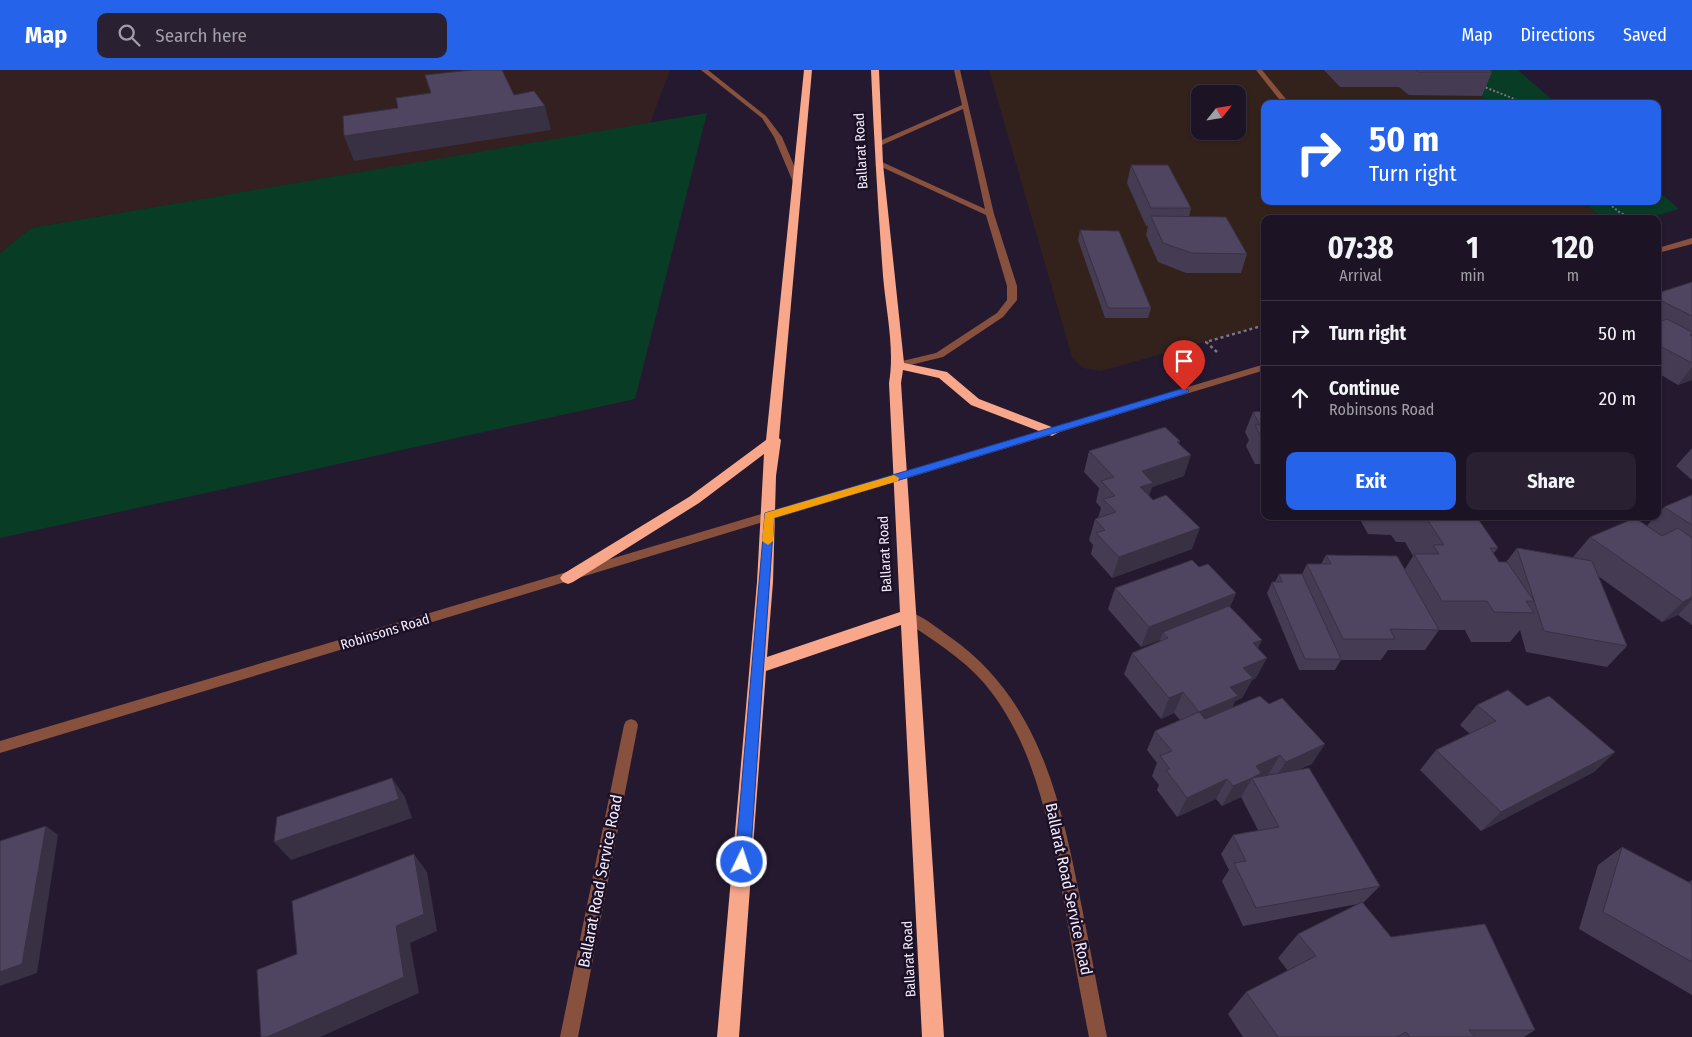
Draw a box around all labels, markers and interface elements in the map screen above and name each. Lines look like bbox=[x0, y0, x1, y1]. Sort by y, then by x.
search box bbox=[97, 13, 447, 58]
text: Map bbox=[25, 21, 67, 49]
icon: search bbox=[115, 21, 143, 49]
text: Search here bbox=[155, 24, 247, 47]
text: Map bbox=[1461, 24, 1493, 46]
text: Directions bbox=[1521, 24, 1595, 46]
text: Saved bbox=[1623, 24, 1667, 46]
north arrow bbox=[1191, 85, 1246, 140]
map controls bbox=[1191, 85, 1246, 140]
street label: Ballarat Road bbox=[851, 112, 871, 190]
text: 50 m bbox=[1369, 118, 1439, 160]
icon: right bbox=[1286, 120, 1351, 185]
text: Turn right bbox=[1369, 160, 1457, 187]
text: 07:38 bbox=[1328, 230, 1394, 266]
text: 1 bbox=[1466, 230, 1479, 266]
text: 120 bbox=[1551, 230, 1594, 266]
text: Arrival bbox=[1339, 266, 1382, 285]
text: min bbox=[1460, 266, 1485, 285]
text: m bbox=[1567, 266, 1579, 285]
icon: right bbox=[1286, 319, 1314, 347]
text: Turn right bbox=[1329, 322, 1406, 345]
text: 50 m bbox=[1598, 322, 1636, 345]
pin bbox=[1163, 340, 1205, 391]
icon: arrive bbox=[1170, 347, 1198, 375]
text: Continue bbox=[1329, 377, 1400, 400]
icon: ahead bbox=[1286, 384, 1314, 412]
text: 20 m bbox=[1599, 387, 1636, 410]
text: Robinsons Road bbox=[1329, 400, 1434, 419]
button: Exit bbox=[1286, 452, 1456, 510]
button: Share bbox=[1466, 452, 1636, 510]
street label: Ballarat Road bbox=[875, 515, 895, 593]
street label: Robinsons Road bbox=[338, 610, 432, 654]
street label: Ballarat Road Service Road bbox=[574, 793, 626, 969]
street label: Ballarat Road Service Road bbox=[1041, 801, 1097, 977]
position arrow bbox=[715, 835, 767, 887]
street label: Ballarat Road bbox=[899, 920, 919, 998]

